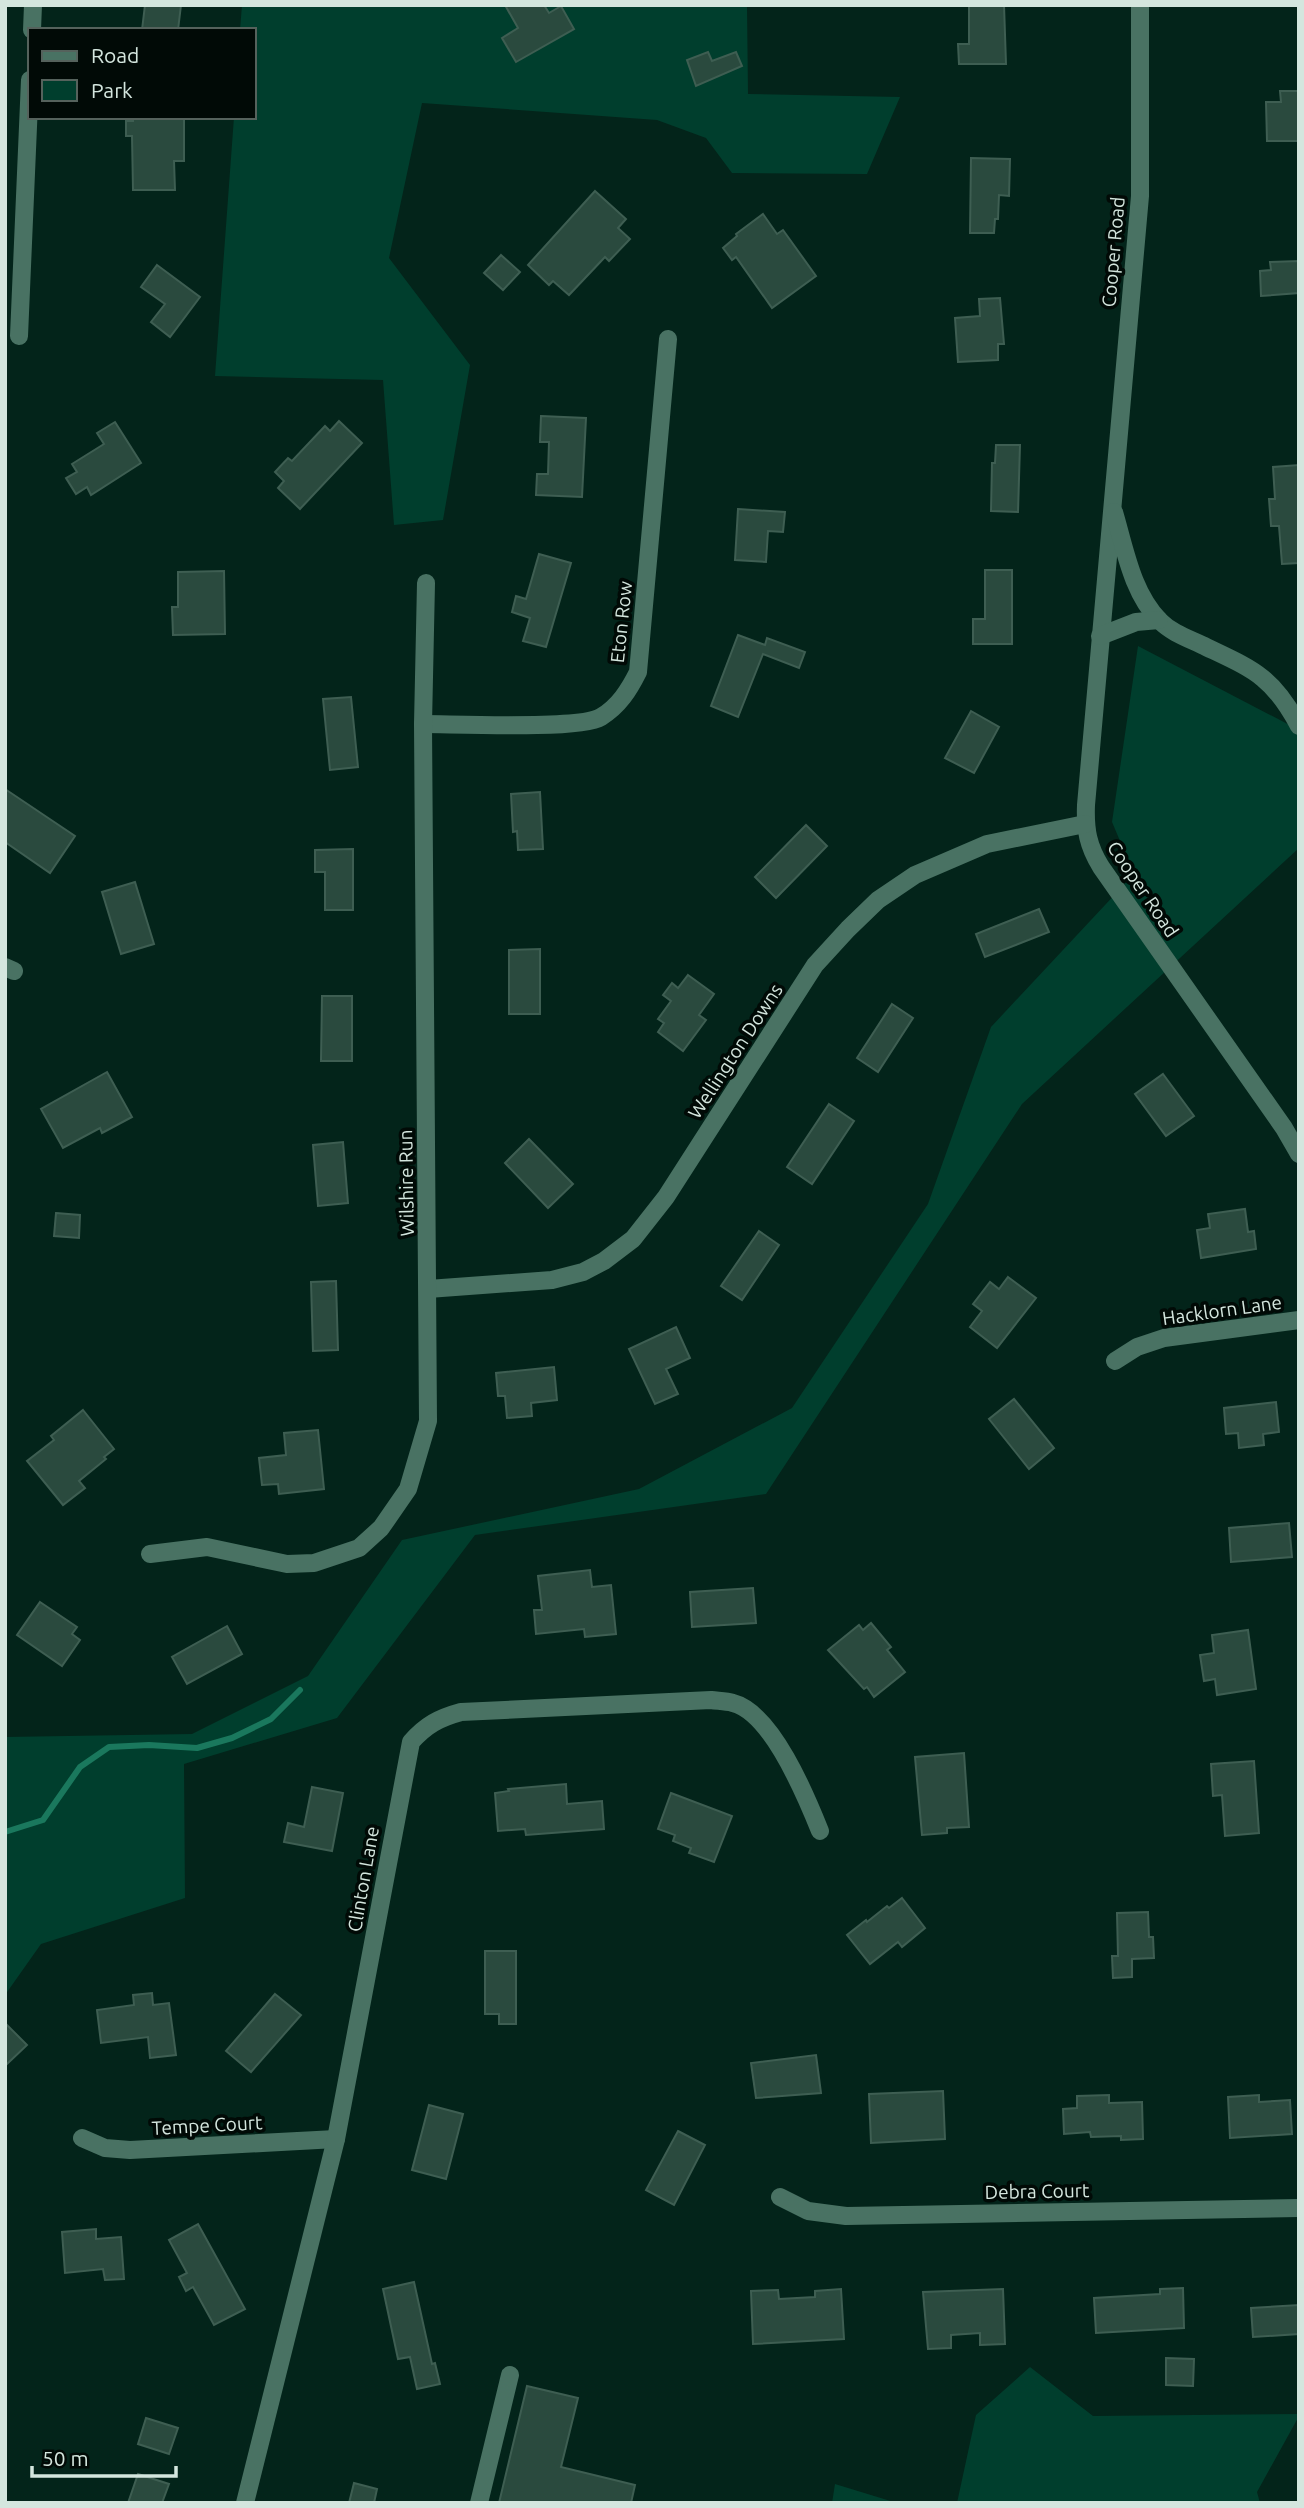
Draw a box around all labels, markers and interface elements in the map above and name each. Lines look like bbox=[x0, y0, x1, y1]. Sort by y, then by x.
legend bbox=[28, 28, 256, 119]
text: Road bbox=[91, 43, 139, 67]
text: Park bbox=[91, 78, 133, 102]
street label: Cooper Road bbox=[1097, 196, 1129, 308]
street label: Eton Row bbox=[606, 580, 636, 664]
street label: Cooper Road bbox=[1103, 837, 1183, 941]
street label: Wellington Downs bbox=[683, 980, 787, 1122]
street label: Wilshire Run bbox=[394, 1129, 418, 1237]
street label: Hacklorn Lane bbox=[1161, 1291, 1283, 1329]
street label: Clinton Lane bbox=[343, 1825, 383, 1933]
street label: Tempe Court bbox=[151, 2111, 263, 2139]
street label: Debra Court bbox=[985, 2179, 1090, 2203]
scale bar bbox=[32, 2434, 175, 2478]
text: 50 m bbox=[42, 2446, 89, 2470]

